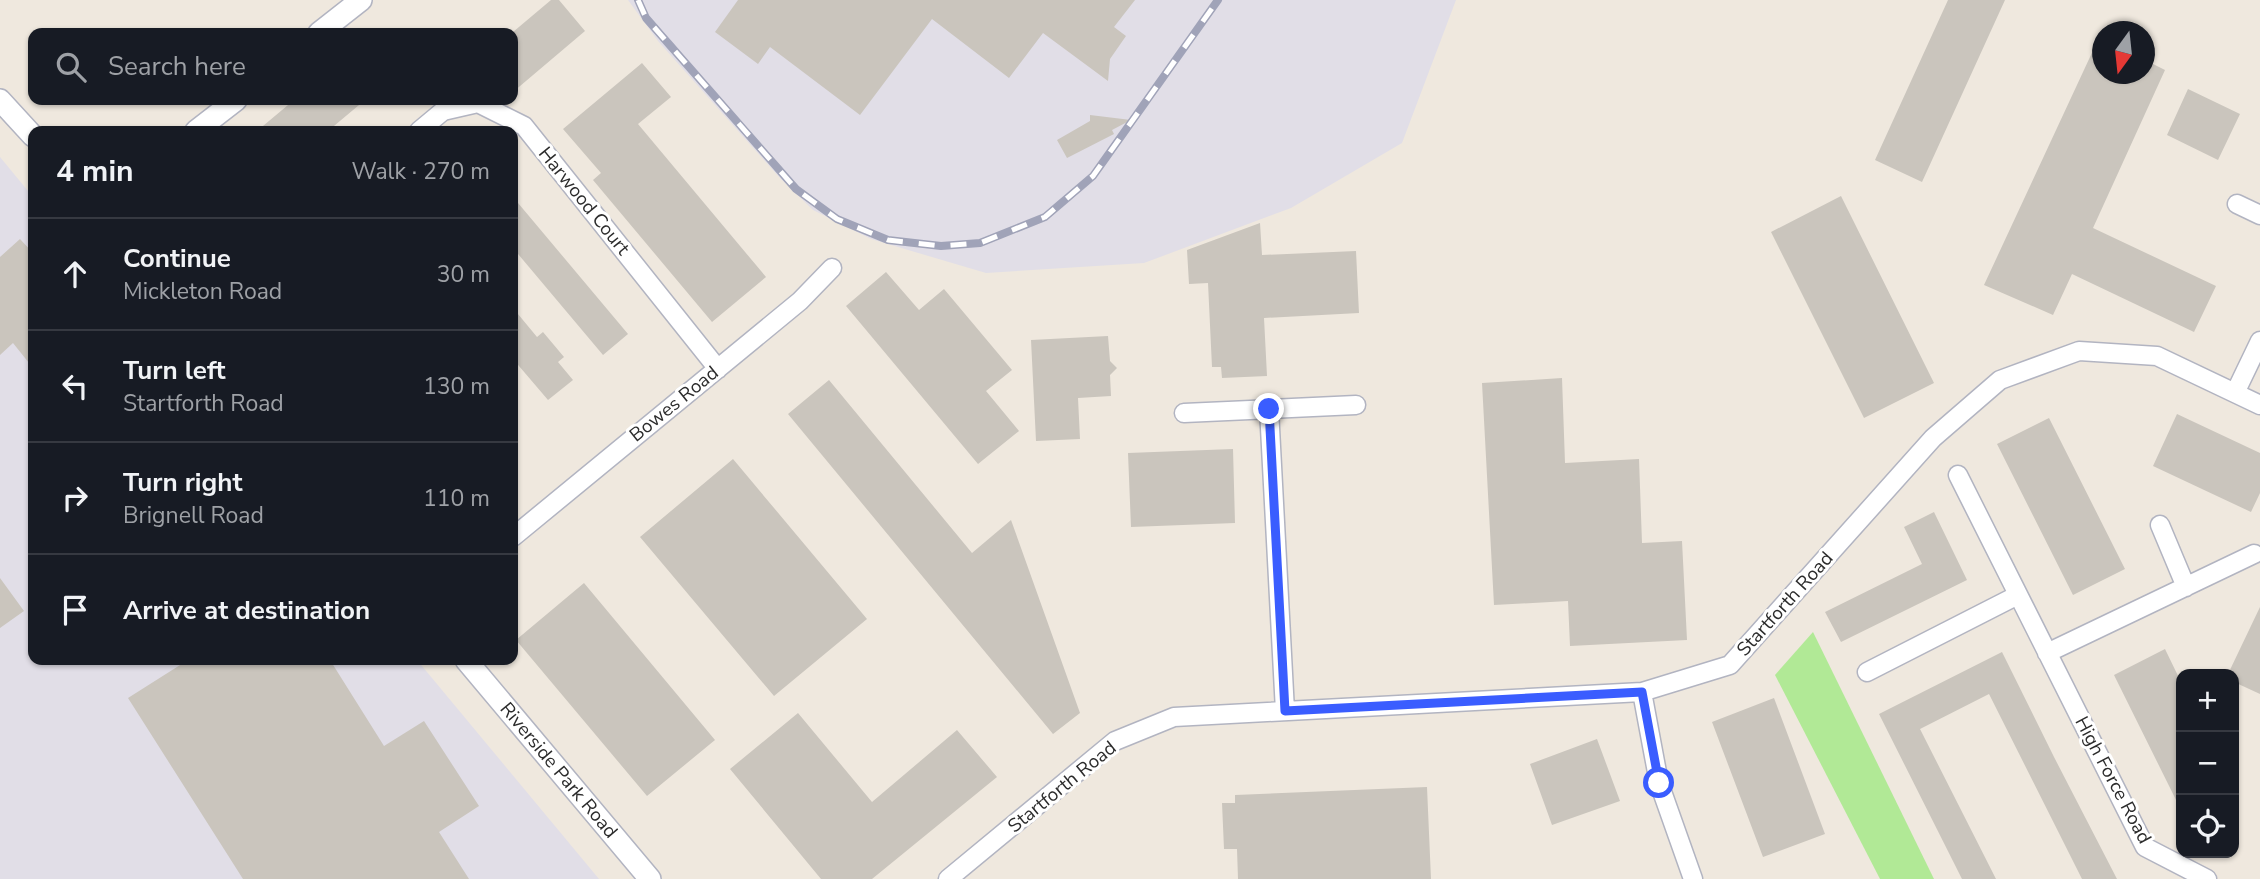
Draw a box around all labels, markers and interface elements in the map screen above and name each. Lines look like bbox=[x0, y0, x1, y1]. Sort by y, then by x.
north arrow bbox=[2092, 21, 2155, 84]
search box bbox=[28, 28, 518, 105]
icon: search bbox=[52, 48, 90, 86]
text: Search here bbox=[108, 49, 246, 84]
street label: Harwood Court bbox=[532, 141, 636, 261]
text: 4 min bbox=[56, 151, 134, 192]
text: Walk · 270 m bbox=[351, 156, 490, 187]
text: Continue bbox=[123, 241, 231, 276]
icon: ahead bbox=[56, 255, 94, 293]
text: 30 m bbox=[437, 259, 490, 290]
text: Mickleton Road bbox=[123, 276, 282, 307]
text: Turn left bbox=[123, 353, 226, 388]
street label: Bowes Road bbox=[624, 360, 724, 448]
icon: left bbox=[56, 367, 94, 405]
text: 130 m bbox=[423, 371, 490, 402]
text: Startforth Road bbox=[123, 388, 284, 419]
route end bbox=[1253, 393, 1284, 424]
text: Turn right bbox=[123, 465, 242, 500]
icon: right bbox=[56, 479, 94, 517]
text: 110 m bbox=[423, 483, 490, 514]
text: Brignell Road bbox=[123, 500, 264, 531]
street label: Startforth Road bbox=[1731, 546, 1839, 662]
icon: arrive bbox=[56, 591, 94, 629]
text: Arrive at destination bbox=[123, 593, 370, 628]
map controls bbox=[2176, 669, 2239, 858]
button: + bbox=[2176, 669, 2239, 732]
street label: Riverside Park Road bbox=[494, 697, 623, 844]
street label: High Force Road bbox=[2068, 712, 2158, 848]
button: − bbox=[2176, 732, 2239, 795]
street label: Startforth Road bbox=[1002, 735, 1122, 839]
route start bbox=[1643, 767, 1674, 798]
button: locate bbox=[2176, 795, 2239, 858]

